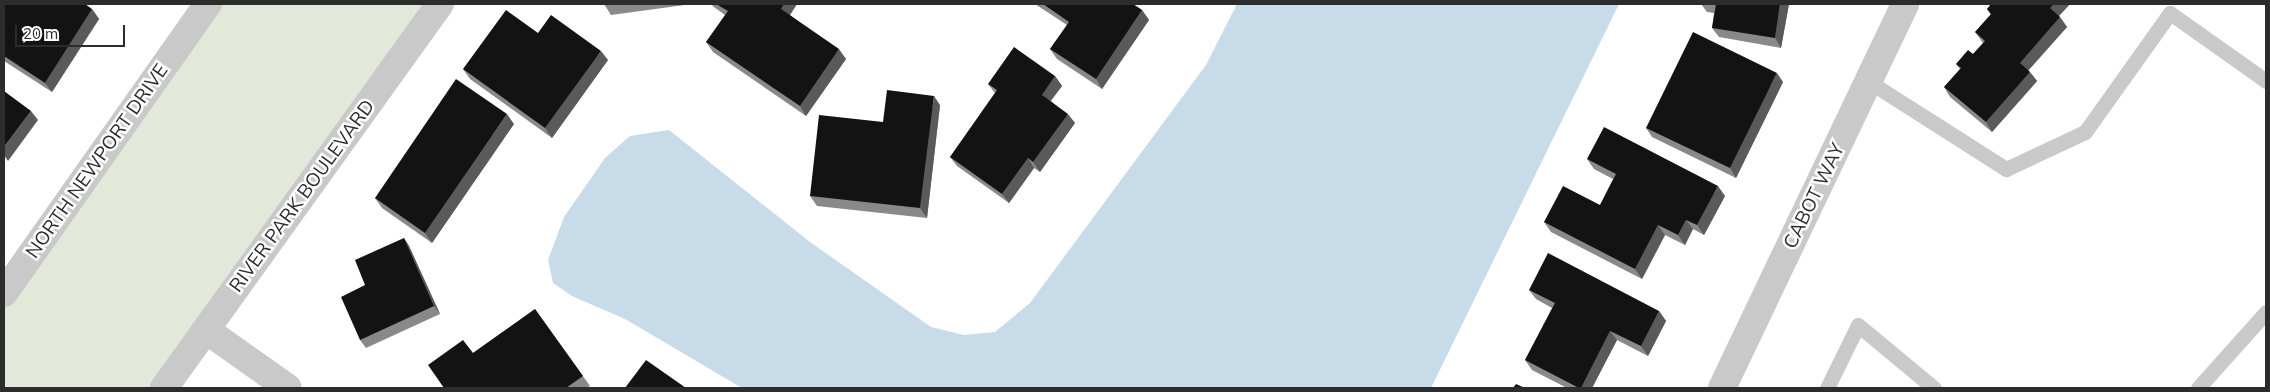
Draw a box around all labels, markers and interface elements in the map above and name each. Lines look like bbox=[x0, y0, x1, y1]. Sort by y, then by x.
scale bar bbox=[18, 15, 128, 47]
text: 20 m bbox=[23, 24, 58, 43]
street label: NORTH NEWPORT DRIVE bbox=[21, 60, 173, 262]
street label: RIVER PARK BOULEVARD bbox=[225, 95, 379, 297]
street label: CABOT WAY bbox=[1779, 140, 1849, 252]

